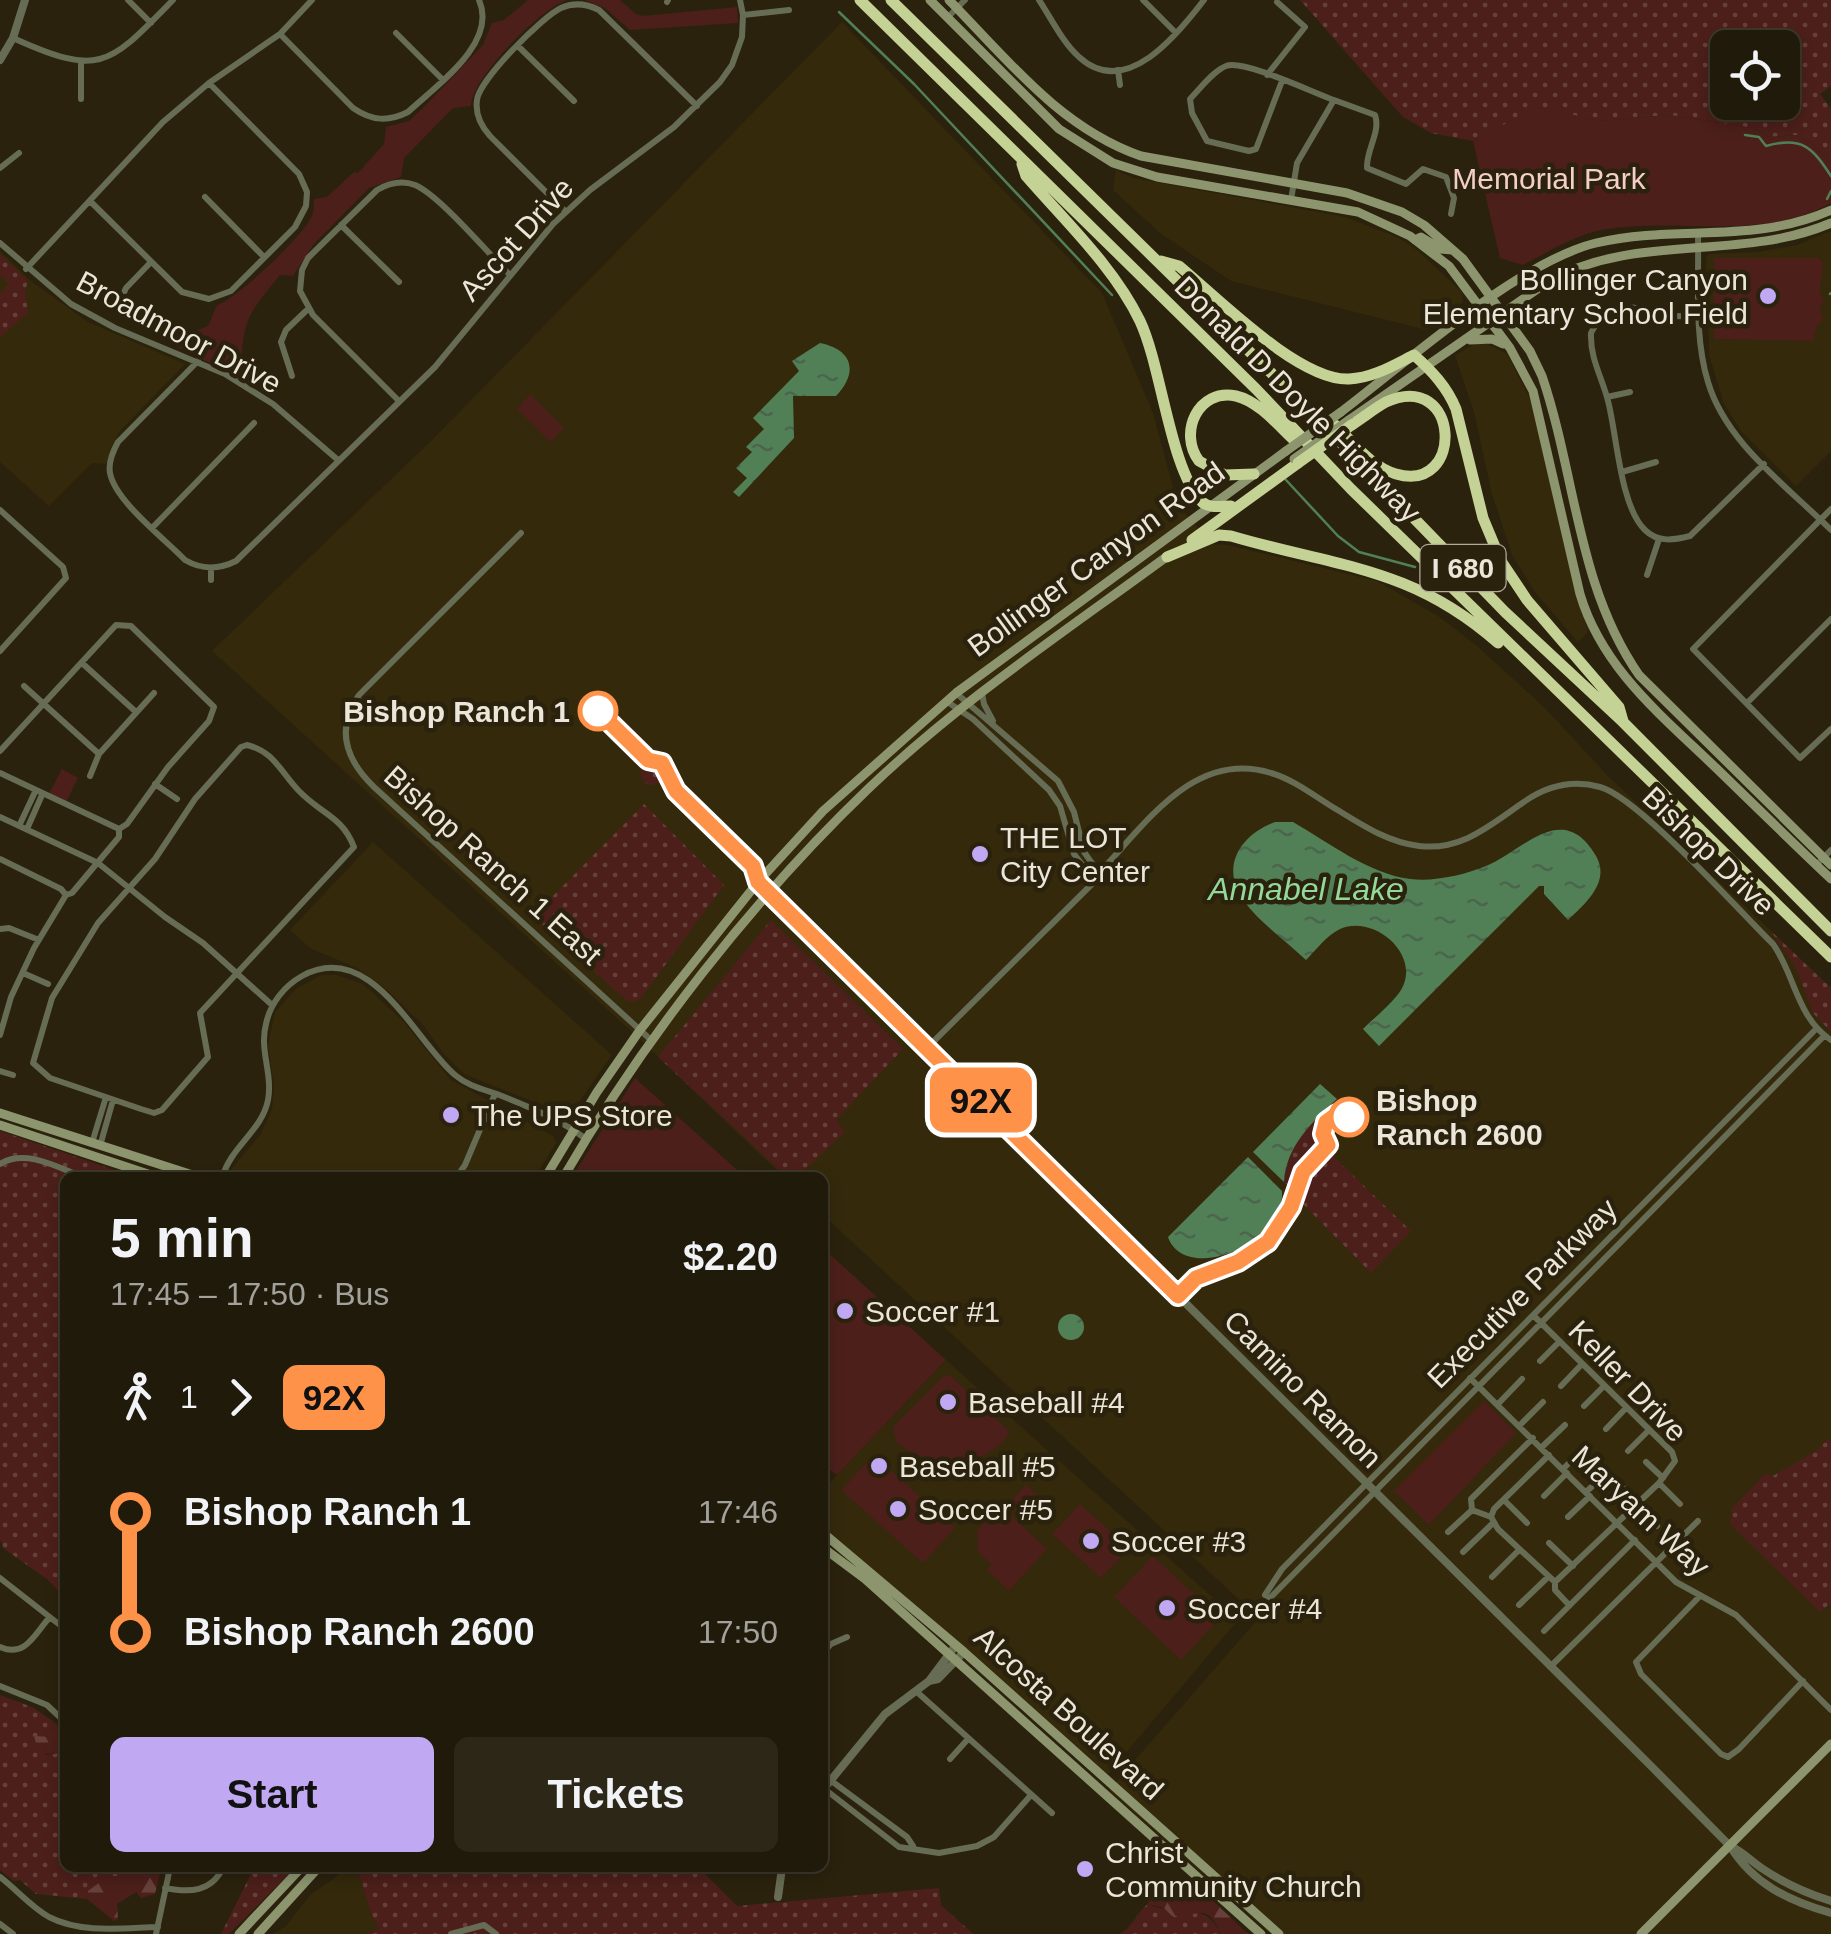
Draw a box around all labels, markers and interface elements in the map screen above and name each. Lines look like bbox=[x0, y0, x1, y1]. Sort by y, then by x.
map controls bbox=[1710, 30, 1800, 120]
button: locate bbox=[1710, 30, 1800, 120]
park label: Memorial Park bbox=[1452, 162, 1647, 195]
street label: Ascot Drive bbox=[452, 171, 580, 307]
place label: Bollinger Canyon Elementary School Field bbox=[1423, 263, 1748, 330]
street label: Broadmoor Drive bbox=[71, 264, 287, 400]
street label: Donald D Doyle Highway bbox=[1168, 269, 1428, 529]
marker: Bollinger Canyon Elementary School Field bbox=[1757, 285, 1779, 307]
street label: Bollinger Canyon Road bbox=[961, 455, 1231, 663]
road number: I 680 bbox=[1420, 545, 1506, 591]
marker: Bishop Ranch 1 bbox=[579, 692, 617, 730]
place label: Bishop Ranch 1 bbox=[343, 695, 570, 728]
street label: Bishop Ranch 1 East bbox=[378, 759, 609, 971]
street label: Bishop Drive bbox=[1636, 780, 1782, 922]
place label: THE LOT City Center bbox=[1000, 821, 1150, 888]
marker: THE LOT City Center bbox=[969, 843, 991, 865]
water label: Annabel Lake bbox=[1206, 871, 1404, 907]
line badge: 92X bbox=[924, 1068, 1038, 1132]
text: 92X bbox=[950, 1081, 1012, 1120]
place label: Bishop Ranch 2600 bbox=[1376, 1084, 1543, 1151]
marker: Bishop Ranch 2600 bbox=[1330, 1098, 1368, 1136]
place label: The UPS Store bbox=[471, 1099, 673, 1132]
marker: The UPS Store bbox=[440, 1104, 462, 1126]
street label: Executive Parkway bbox=[1421, 1192, 1623, 1394]
text: 5 min bbox=[110, 1207, 254, 1269]
text: $2.20 bbox=[683, 1236, 778, 1278]
text: 17:45 – 17:50 · Bus bbox=[110, 1276, 389, 1312]
place label: Soccer #1 bbox=[865, 1295, 1000, 1328]
marker: Soccer #1 bbox=[834, 1300, 856, 1322]
street label: Camino Ramon bbox=[1218, 1304, 1388, 1474]
street label: Keller Drive bbox=[1562, 1314, 1694, 1448]
icon: walk bbox=[110, 1370, 165, 1425]
icon: forward bbox=[213, 1370, 268, 1425]
text: 92X bbox=[303, 1378, 365, 1417]
text: 1 bbox=[180, 1379, 198, 1415]
place label: Baseball #4 bbox=[968, 1386, 1125, 1419]
marker: Baseball #4 bbox=[937, 1391, 959, 1413]
street label: Maryam Way bbox=[1566, 1439, 1716, 1583]
place label: Baseball #5 bbox=[899, 1450, 1056, 1483]
marker: Baseball #5 bbox=[868, 1455, 890, 1477]
text: Bishop Ranch 1 bbox=[184, 1491, 471, 1533]
place label: Soccer #5 bbox=[918, 1493, 1053, 1526]
text: 17:46 bbox=[698, 1494, 778, 1530]
marker: Soccer #5 bbox=[887, 1498, 909, 1520]
place label: Soccer #3 bbox=[1111, 1525, 1246, 1558]
marker: Soccer #3 bbox=[1080, 1530, 1102, 1552]
place label: Soccer #4 bbox=[1187, 1592, 1322, 1625]
marker: Soccer #4 bbox=[1156, 1597, 1178, 1619]
text: Bishop Ranch 2600 bbox=[184, 1611, 535, 1653]
text: 17:50 bbox=[698, 1614, 778, 1650]
street label: Alcosta Boulevard bbox=[968, 1620, 1170, 1806]
button: Start bbox=[110, 1737, 434, 1852]
button: Tickets bbox=[454, 1737, 778, 1852]
place label: Christ Community Church bbox=[1105, 1836, 1362, 1903]
marker: Christ Community Church bbox=[1074, 1858, 1096, 1880]

